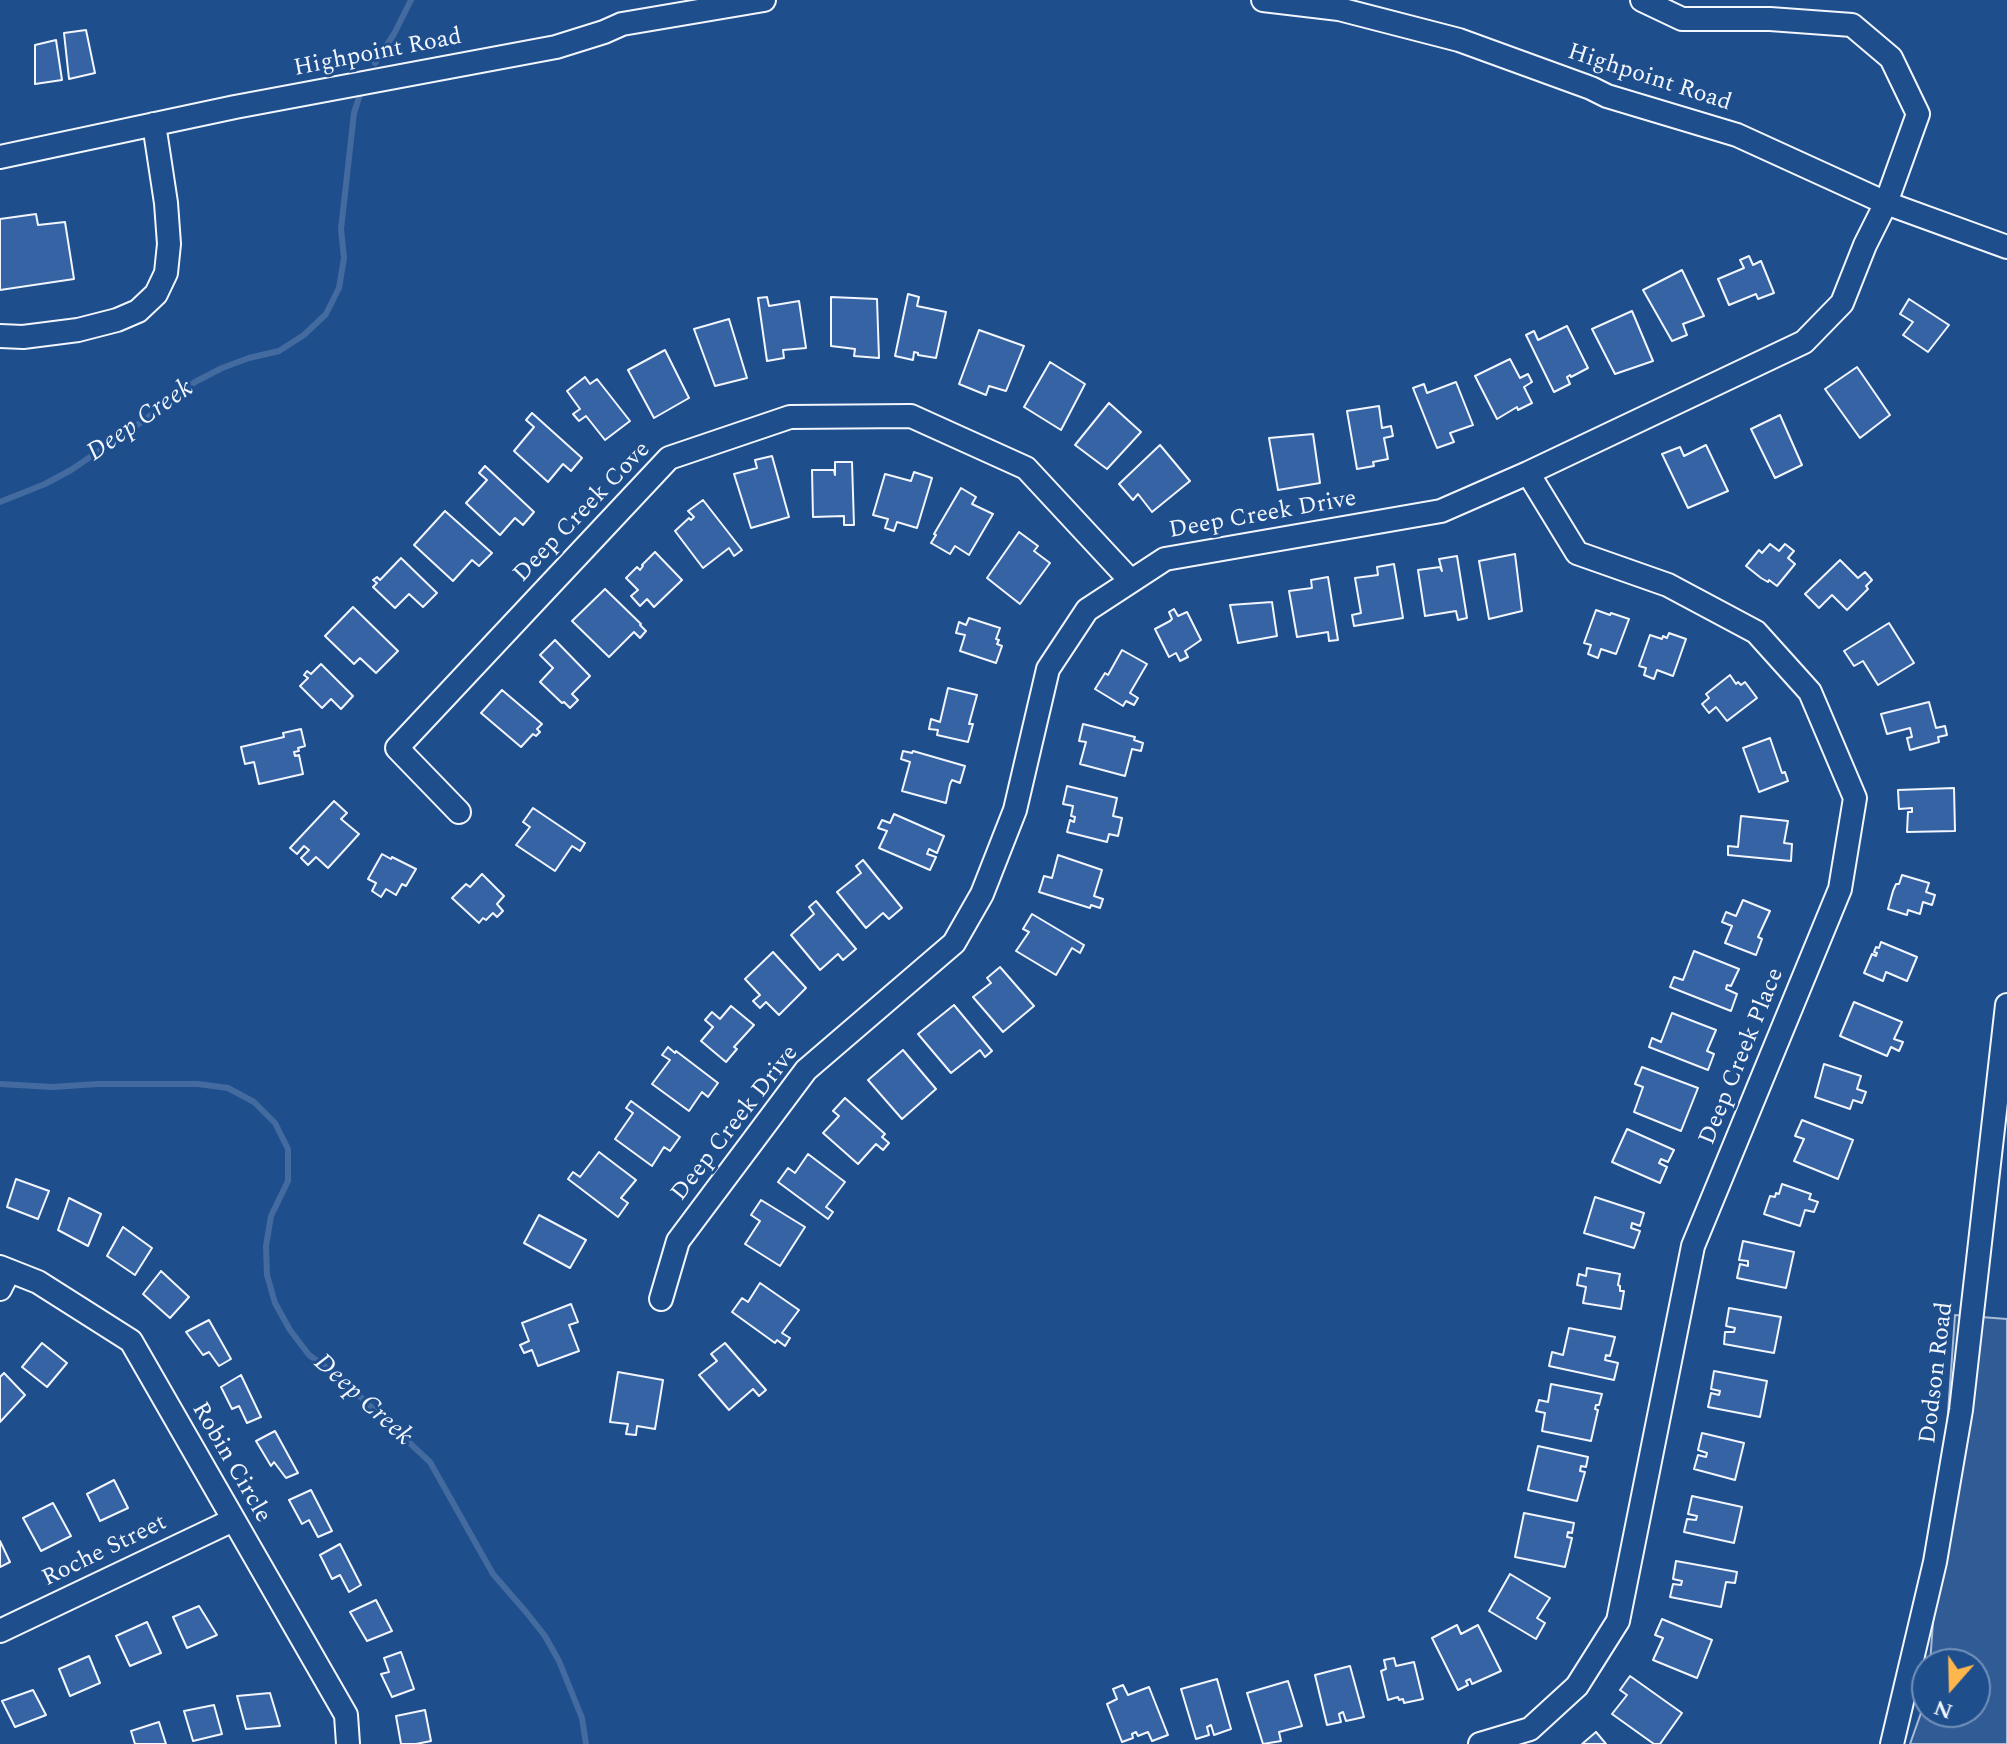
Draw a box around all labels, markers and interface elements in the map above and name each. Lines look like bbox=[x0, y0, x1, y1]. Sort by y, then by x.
street label: Highpoint Road bbox=[292, 24, 464, 84]
street label: Highpoint Road bbox=[1563, 39, 1735, 119]
water label: Deep Creek bbox=[82, 374, 200, 470]
street label: Deep Creek Cove bbox=[509, 437, 657, 589]
street label: Deep Creek Drive bbox=[1167, 485, 1359, 547]
street label: Deep Creek Place bbox=[1694, 964, 1792, 1150]
street label: Deep Creek Drive bbox=[666, 1040, 806, 1208]
street label: Dodson Road bbox=[1915, 1301, 1961, 1445]
water label: Deep Creek bbox=[306, 1348, 418, 1454]
street label: Robin Circle bbox=[184, 1398, 276, 1528]
street label: Roche Street bbox=[38, 1509, 172, 1595]
north arrow bbox=[1911, 1648, 1991, 1728]
text: N bbox=[1929, 1691, 1957, 1728]

